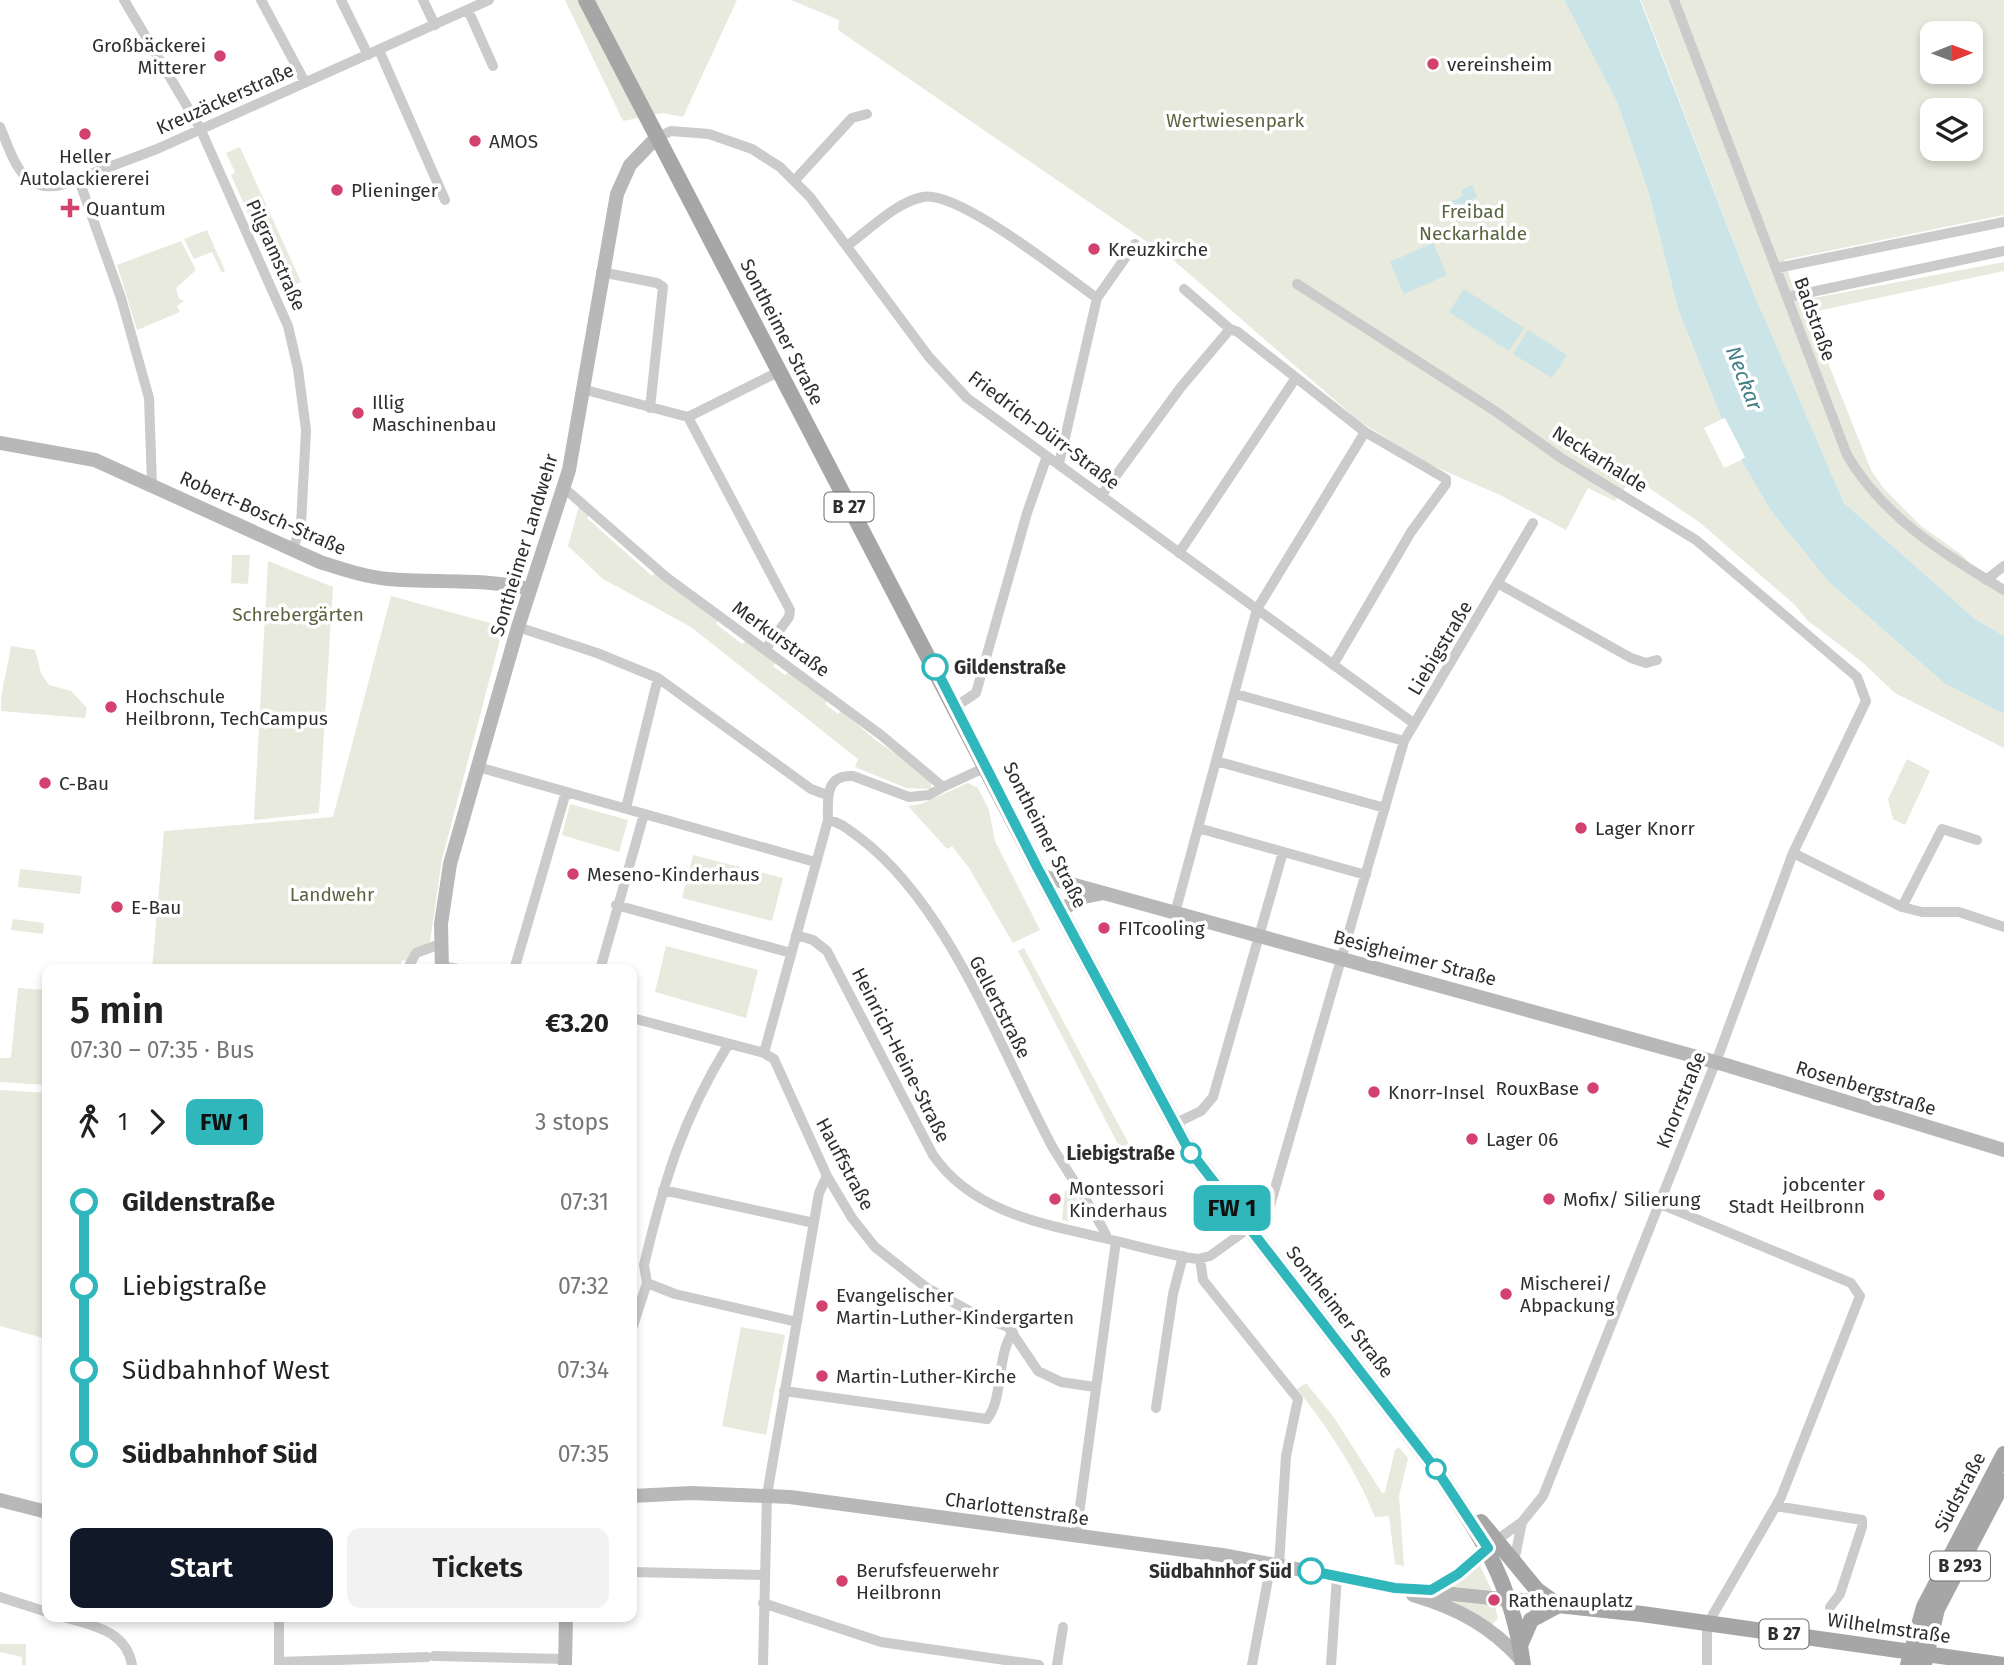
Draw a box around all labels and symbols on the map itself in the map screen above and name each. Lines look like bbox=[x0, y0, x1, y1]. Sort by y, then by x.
north arrow bbox=[1920, 21, 1983, 84]
place label: Großbäckerei Mitterer bbox=[92, 34, 207, 79]
marker: Großbäckerei Mitterer bbox=[212, 48, 228, 64]
place label: vereinsheim bbox=[1447, 53, 1552, 76]
marker: vereinsheim bbox=[1425, 56, 1441, 72]
street label: Kreuzäckerstraße bbox=[153, 58, 297, 140]
park label: Wertwiesenpark bbox=[1166, 109, 1304, 132]
marker: Heller Autolackiererei bbox=[77, 126, 93, 142]
place label: AMOS bbox=[489, 130, 538, 153]
marker: AMOS bbox=[467, 133, 483, 149]
place label: Heller Autolackiererei bbox=[20, 145, 150, 190]
place label: Plieninger bbox=[351, 179, 439, 202]
marker: Plieninger bbox=[329, 182, 345, 198]
street label: Pilgramstraße bbox=[241, 196, 311, 314]
place label: Quantum bbox=[86, 197, 166, 220]
marker: Quantum bbox=[60, 198, 80, 218]
park label: Freibad Neckarhalde bbox=[1419, 200, 1527, 245]
place label: Kreuzkirche bbox=[1108, 238, 1208, 261]
marker: Kreuzkirche bbox=[1086, 241, 1102, 257]
street label: Sontheimer Straße bbox=[735, 255, 829, 409]
street label: Badstraße bbox=[1789, 274, 1841, 364]
water label: Neckar bbox=[1720, 342, 1768, 415]
street label: Friedrich-Dürr-Straße bbox=[964, 366, 1124, 494]
place label: Illig Maschinenbau bbox=[372, 391, 497, 436]
marker: Illig Maschinenbau bbox=[350, 405, 366, 421]
street label: Neckarhalde bbox=[1548, 421, 1652, 497]
street label: Sontheimer Landwehr bbox=[485, 450, 563, 639]
street label: Robert-Bosch-Straße bbox=[176, 466, 350, 560]
road number: B 27 bbox=[824, 492, 874, 522]
street label: Merkurstraße bbox=[728, 596, 834, 682]
street label: Liebigstraße bbox=[1403, 597, 1477, 699]
park label: Schrebergärten bbox=[232, 603, 364, 626]
marker: Gildenstraße bbox=[922, 654, 948, 680]
place label: Gildenstraße bbox=[954, 656, 1066, 679]
place label: Hochschule Heilbronn, TechCampus bbox=[125, 685, 328, 730]
marker: Hochschule Heilbronn, TechCampus bbox=[103, 699, 119, 715]
street label: Sontheimer Straße bbox=[998, 758, 1092, 912]
place label: C-Bau bbox=[59, 772, 109, 795]
marker: C-Bau bbox=[37, 775, 53, 791]
place label: Lager Knorr bbox=[1595, 817, 1695, 840]
marker: Lager Knorr bbox=[1573, 820, 1589, 836]
place label: Meseno-Kinderhaus bbox=[587, 863, 760, 886]
marker: Meseno-Kinderhaus bbox=[565, 866, 581, 882]
park label: Landwehr bbox=[290, 883, 375, 906]
place label: E-Bau bbox=[131, 896, 181, 919]
marker: E-Bau bbox=[109, 899, 125, 915]
place label: FITcooling bbox=[1118, 917, 1205, 940]
marker: FITcooling bbox=[1096, 920, 1112, 936]
street label: Besigheimer Straße bbox=[1331, 925, 1499, 991]
street label: Gellertstraße bbox=[964, 952, 1036, 1062]
street label: Heinrich-Heine-Straße bbox=[847, 964, 955, 1146]
street label: Knorrstraße bbox=[1651, 1048, 1711, 1152]
street label: Rosenbergstraße bbox=[1793, 1056, 1939, 1120]
place label: RouxBase bbox=[1495, 1077, 1579, 1100]
marker: RouxBase bbox=[1585, 1080, 1601, 1096]
place label: Knorr-Insel bbox=[1388, 1081, 1485, 1104]
marker: Knorr-Insel bbox=[1366, 1084, 1382, 1100]
street label: Hauffstraße bbox=[811, 1114, 879, 1214]
place label: Lager 06 bbox=[1486, 1128, 1558, 1151]
marker: Lager 06 bbox=[1464, 1131, 1480, 1147]
place label: Liebigstraße bbox=[1067, 1142, 1175, 1165]
marker: Liebigstraße bbox=[1181, 1143, 1201, 1163]
place label: jobcenter Stadt Heilbronn bbox=[1729, 1173, 1866, 1218]
place label: Montessori Kinderhaus bbox=[1069, 1177, 1167, 1222]
line badge: FW 1 bbox=[1183, 1185, 1281, 1231]
marker: jobcenter Stadt Heilbronn bbox=[1871, 1187, 1887, 1203]
place label: Mofix/ Silierung bbox=[1563, 1188, 1700, 1211]
marker: Montessori Kinderhaus bbox=[1047, 1191, 1063, 1207]
marker: Mofix/ Silierung bbox=[1541, 1191, 1557, 1207]
street label: Sontheimer Straße bbox=[1281, 1241, 1399, 1383]
place label: Mischerei/ Abpackung bbox=[1520, 1272, 1614, 1317]
place label: Evangelischer Martin-Luther-Kindergarten bbox=[836, 1284, 1074, 1329]
marker: Mischerei/ Abpackung bbox=[1498, 1286, 1514, 1302]
marker: Evangelischer Martin-Luther-Kindergarten bbox=[814, 1298, 830, 1314]
place label: Martin-Luther-Kirche bbox=[836, 1365, 1016, 1388]
marker: Martin-Luther-Kirche bbox=[814, 1368, 830, 1384]
street label: Südstraße bbox=[1929, 1448, 1991, 1536]
unlabelled marker bbox=[1426, 1459, 1446, 1479]
street label: Charlottenstraße bbox=[944, 1488, 1090, 1530]
road number: B 293 bbox=[1930, 1552, 1990, 1581]
marker: Südbahnhof Süd bbox=[1298, 1558, 1324, 1584]
place label: Berufsfeuerwehr Heilbronn bbox=[856, 1559, 1000, 1604]
place label: Südbahnhof Süd bbox=[1149, 1560, 1292, 1583]
marker: Berufsfeuerwehr Heilbronn bbox=[834, 1573, 850, 1589]
place label: Rathenauplatz bbox=[1508, 1589, 1633, 1612]
marker: Rathenauplatz bbox=[1486, 1592, 1502, 1608]
street label: Wilhelmstraße bbox=[1826, 1608, 1952, 1648]
road number: B 27 bbox=[1760, 1619, 1809, 1648]

